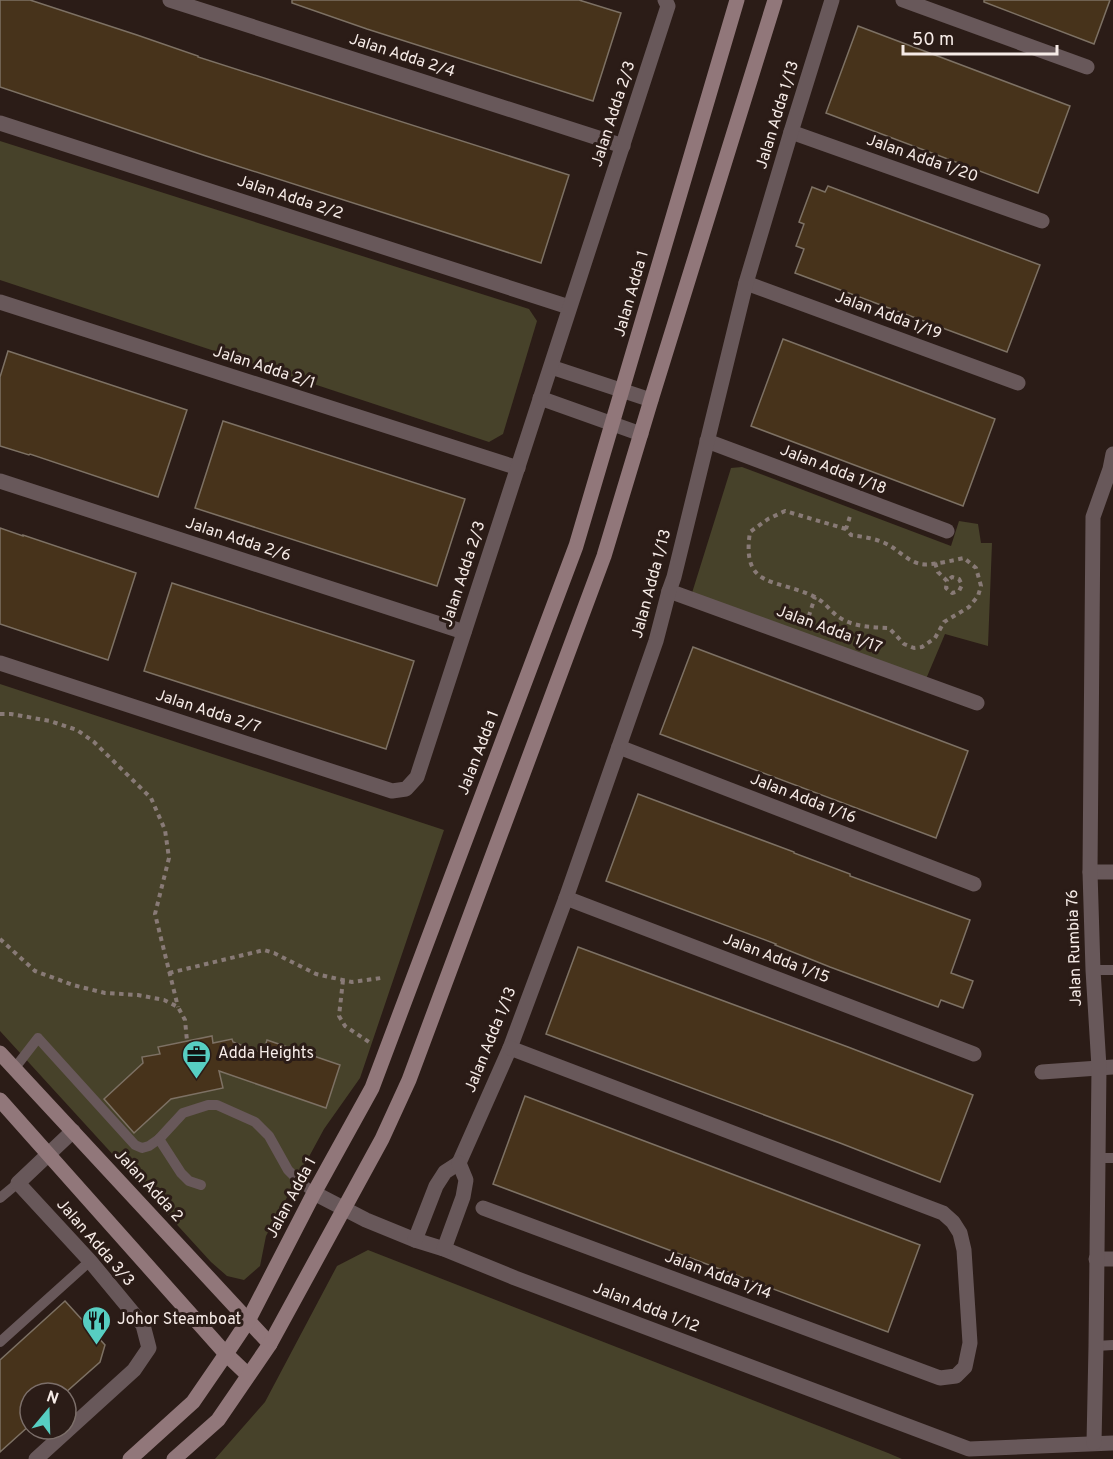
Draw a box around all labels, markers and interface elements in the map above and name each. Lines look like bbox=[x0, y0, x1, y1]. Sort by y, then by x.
scale bar bbox=[903, 18, 1058, 56]
street label: Jalan Adda 2/4 bbox=[346, 29, 458, 83]
text: 50 m bbox=[912, 29, 954, 52]
street label: Jalan Adda 2/3 bbox=[587, 58, 641, 170]
street label: Jalan Adda 1/13 bbox=[752, 58, 804, 172]
street label: Jalan Adda 1/20 bbox=[864, 131, 980, 187]
street label: Jalan Adda 2/2 bbox=[234, 171, 346, 225]
street label: Jalan Adda 1 bbox=[610, 248, 654, 340]
street label: Jalan Adda 1/19 bbox=[832, 287, 944, 345]
street label: Jalan Adda 2/1 bbox=[210, 342, 318, 394]
street label: Jalan Adda 1/18 bbox=[777, 441, 889, 499]
street label: Jalan Adda 2/6 bbox=[183, 513, 293, 567]
street label: Jalan Adda 2/3 bbox=[437, 518, 491, 630]
street label: Jalan Adda 1/13 bbox=[628, 527, 676, 641]
street label: Jalan Adda 1/17 bbox=[773, 602, 885, 658]
street label: Jalan Adda 2/7 bbox=[153, 686, 263, 738]
street label: Jalan Adda 1 bbox=[454, 708, 504, 798]
street label: Jalan Adda 1/16 bbox=[747, 770, 859, 828]
street label: Jalan Rumbia 76 bbox=[1063, 889, 1087, 1007]
street label: Jalan Adda 1/15 bbox=[720, 929, 832, 989]
street label: Jalan Adda 1/13 bbox=[461, 984, 521, 1096]
office icon: Adda Heights bbox=[181, 1038, 213, 1080]
place label: Adda Heights bbox=[218, 1044, 314, 1064]
street label: Jalan Adda 2 bbox=[109, 1145, 187, 1227]
street label: Jalan Adda 1 bbox=[262, 1154, 322, 1242]
street label: Jalan Adda 3/3 bbox=[52, 1195, 138, 1291]
street label: Jalan Adda 1/14 bbox=[662, 1247, 774, 1305]
street label: Jalan Adda 1/12 bbox=[590, 1279, 702, 1337]
restaurant icon: Johor Steamboat bbox=[80, 1304, 112, 1346]
place label: Johor Steamboat bbox=[117, 1310, 241, 1330]
north arrow bbox=[18, 1381, 78, 1441]
text: N bbox=[44, 1387, 61, 1410]

